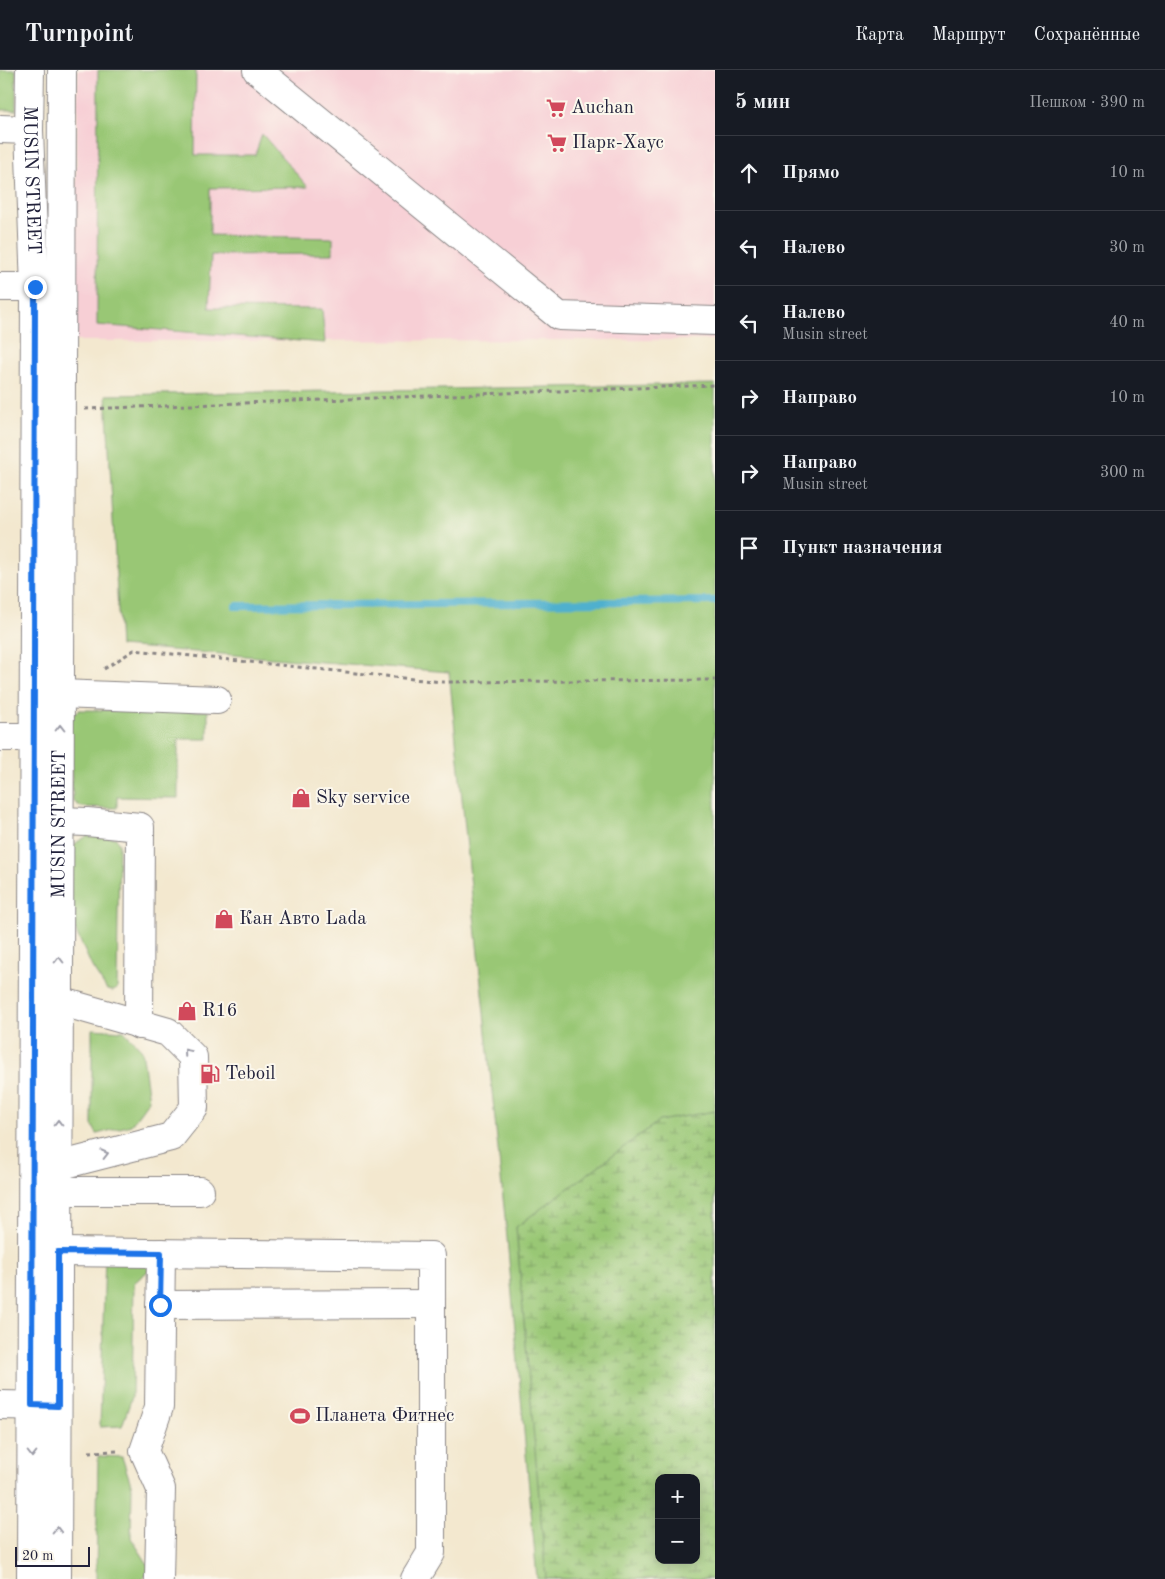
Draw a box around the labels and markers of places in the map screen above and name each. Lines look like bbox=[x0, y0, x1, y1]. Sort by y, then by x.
supermarket icon: Auchan bbox=[545, 97, 567, 119]
place label: Auchan bbox=[571, 99, 634, 118]
supermarket icon: Парк-Хаус bbox=[546, 132, 568, 154]
place label: Парк-Хаус bbox=[572, 134, 664, 153]
shop icon: Sky service bbox=[290, 787, 312, 809]
place label: Sky service bbox=[316, 789, 410, 808]
shop icon: Кан Авто Lada bbox=[213, 908, 235, 930]
place label: Кан Авто Lada bbox=[239, 910, 367, 929]
shop icon: R16 bbox=[176, 1000, 198, 1022]
place label: R16 bbox=[202, 1002, 238, 1021]
fuel station icon: Teboil bbox=[199, 1063, 221, 1085]
place label: Teboil bbox=[225, 1065, 275, 1084]
sports icon: Планета Фитнес bbox=[289, 1405, 311, 1427]
place label: Планета Фитнес bbox=[315, 1407, 454, 1426]

